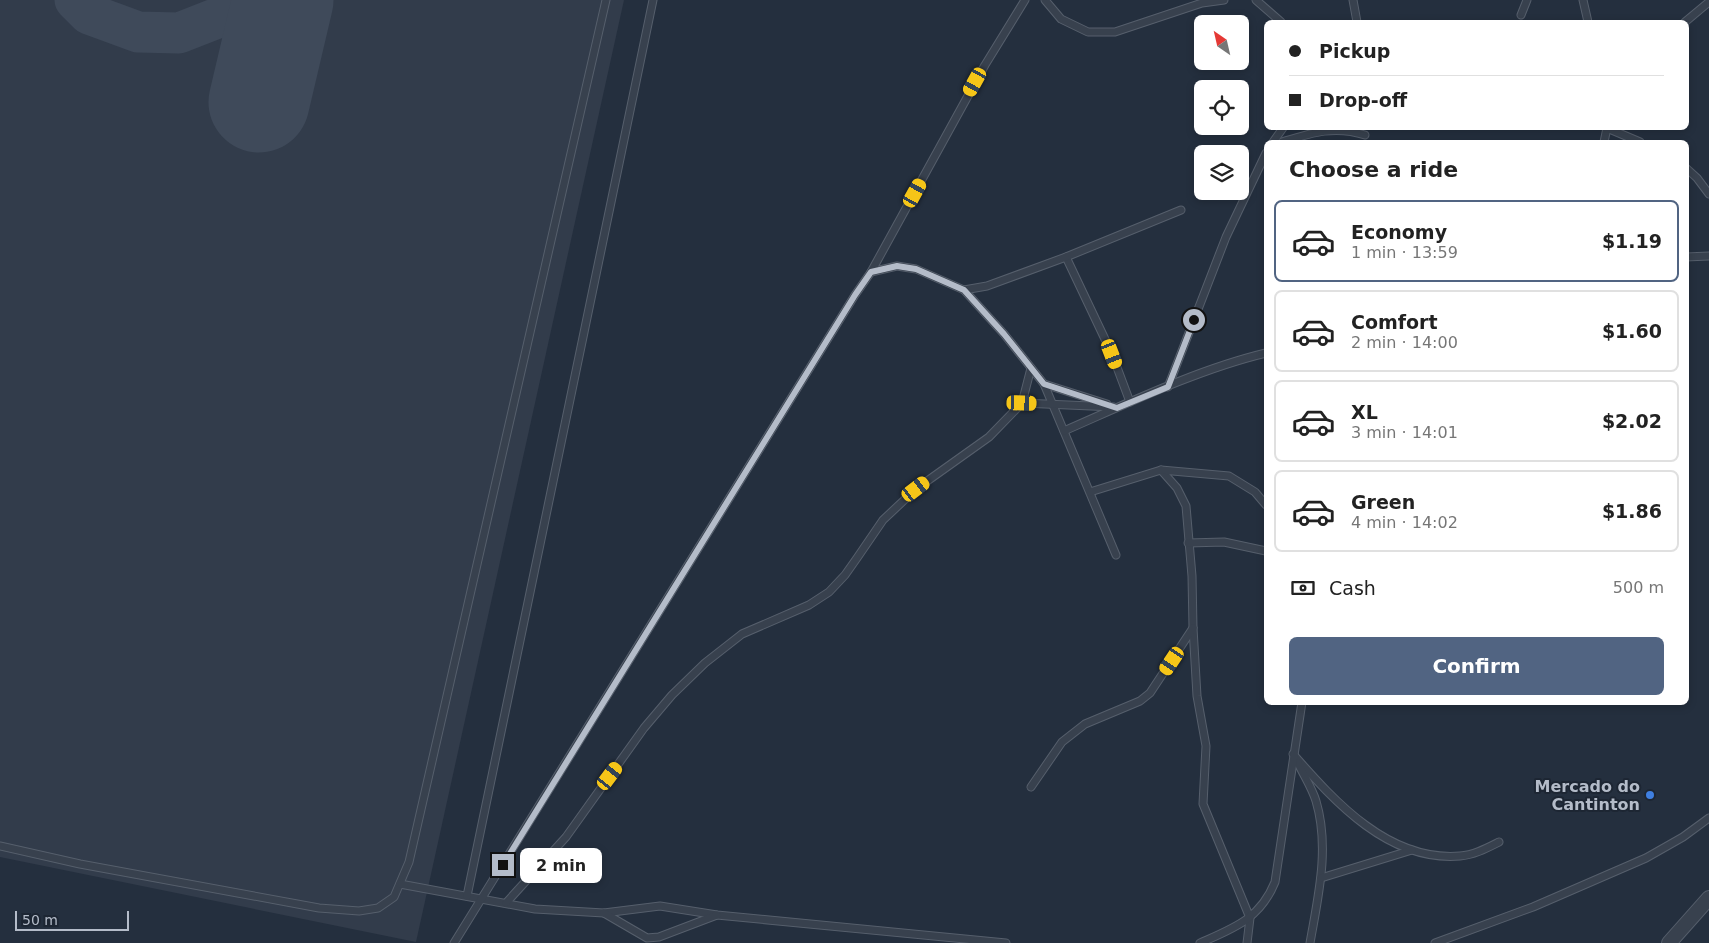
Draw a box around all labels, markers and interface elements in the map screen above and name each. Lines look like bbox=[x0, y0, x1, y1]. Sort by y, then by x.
north arrow bbox=[1194, 15, 1249, 70]
map controls bbox=[1194, 15, 1249, 200]
text: Pickup bbox=[1319, 40, 1390, 62]
car bbox=[961, 65, 988, 99]
button: locate bbox=[1194, 80, 1249, 135]
text: Drop-off bbox=[1319, 89, 1407, 111]
button: layers bbox=[1194, 145, 1249, 200]
text: Choose a ride bbox=[1289, 157, 1458, 182]
car bbox=[901, 176, 928, 210]
icon: car bbox=[1291, 219, 1336, 264]
text: Economy bbox=[1351, 221, 1447, 243]
text: $1.19 bbox=[1602, 230, 1662, 252]
text: 1 min · 13:59 bbox=[1351, 243, 1458, 262]
route start bbox=[1183, 309, 1205, 331]
icon: car bbox=[1291, 309, 1336, 354]
text: Comfort bbox=[1351, 311, 1438, 333]
text: $1.60 bbox=[1602, 320, 1662, 342]
text: 2 min · 14:00 bbox=[1351, 333, 1458, 352]
car bbox=[1099, 337, 1124, 371]
car bbox=[1006, 395, 1037, 411]
icon: car bbox=[1291, 399, 1336, 444]
text: XL bbox=[1351, 401, 1378, 423]
text: $2.02 bbox=[1602, 410, 1662, 432]
text: 3 min · 14:01 bbox=[1351, 423, 1458, 442]
car bbox=[899, 474, 932, 504]
icon: car bbox=[1291, 489, 1336, 534]
text: Green bbox=[1351, 491, 1415, 513]
text: $1.86 bbox=[1602, 500, 1662, 522]
text: 4 min · 14:02 bbox=[1351, 513, 1458, 532]
icon: cash bbox=[1289, 574, 1317, 602]
text: Cash bbox=[1329, 577, 1376, 599]
text: 500 m bbox=[1613, 578, 1664, 597]
button: Confirm bbox=[1289, 637, 1664, 695]
car bbox=[1157, 644, 1186, 678]
car bbox=[594, 760, 625, 792]
place label: Mercado do Cantinton bbox=[1535, 777, 1640, 814]
marker: Mercado do Cantinton bbox=[1644, 789, 1656, 801]
callout: 2 min bbox=[520, 848, 603, 882]
route end bbox=[492, 854, 514, 876]
text: 2 min bbox=[536, 856, 586, 875]
scale bar bbox=[15, 908, 129, 931]
text: 50 m bbox=[22, 912, 58, 928]

